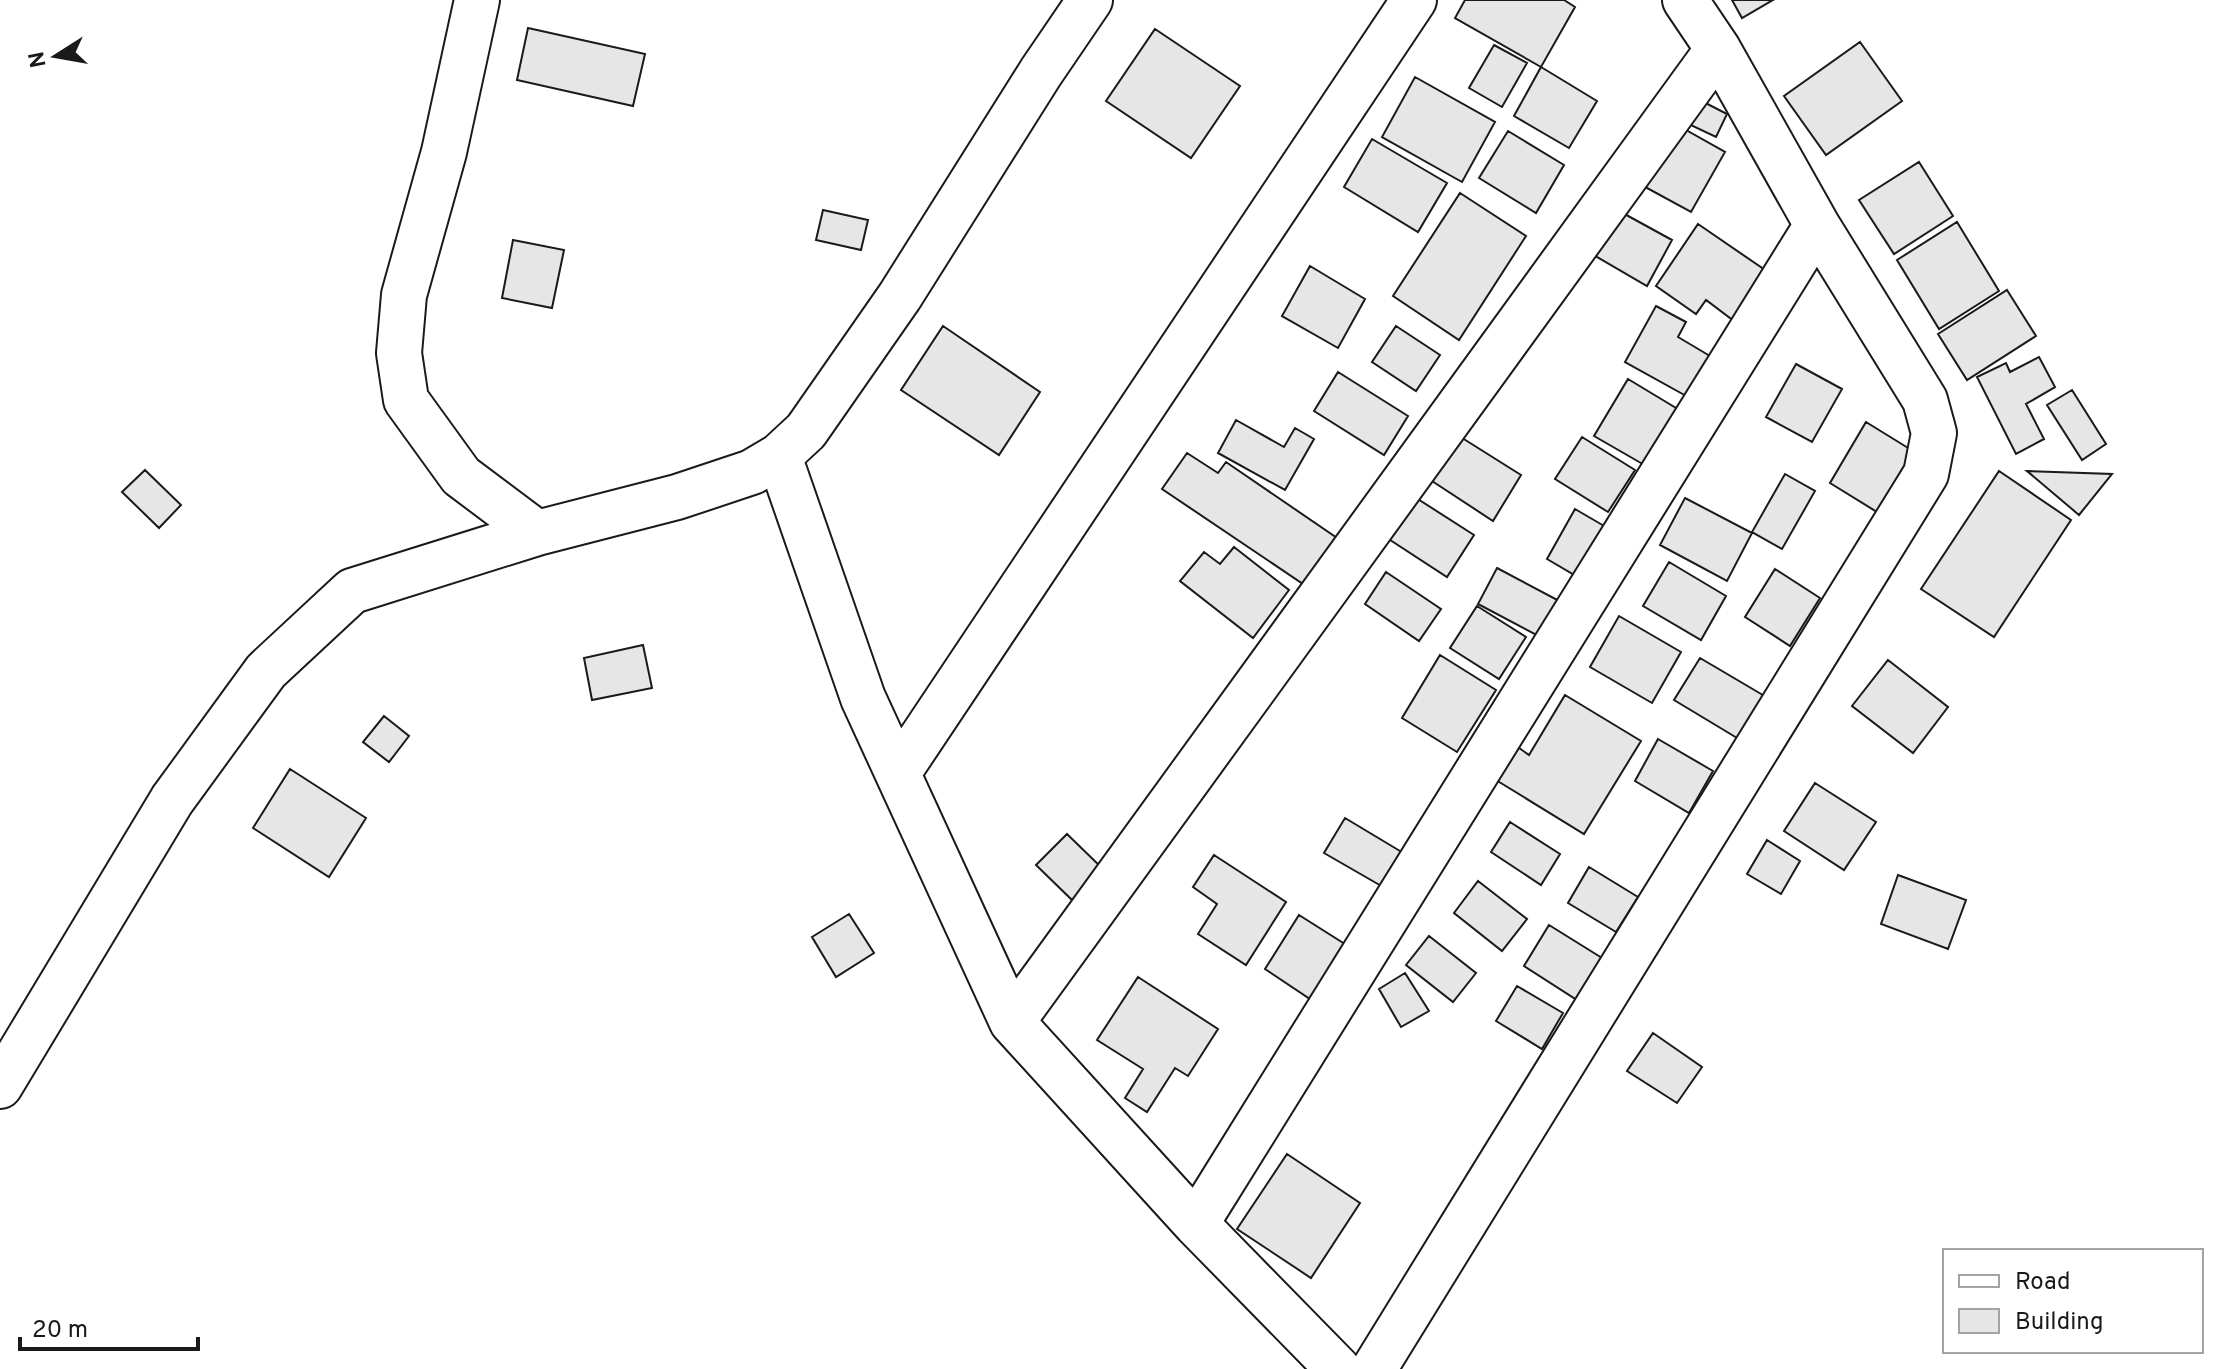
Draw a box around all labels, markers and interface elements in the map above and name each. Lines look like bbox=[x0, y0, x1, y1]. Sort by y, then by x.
north arrow bbox=[16, 16, 96, 96]
text: N bbox=[24, 49, 54, 70]
legend bbox=[1943, 1249, 2203, 1353]
text: Road bbox=[2015, 1268, 2071, 1298]
scale bar bbox=[20, 1301, 198, 1351]
text: Building bbox=[2015, 1308, 2104, 1338]
text: 20 m bbox=[32, 1316, 88, 1346]

